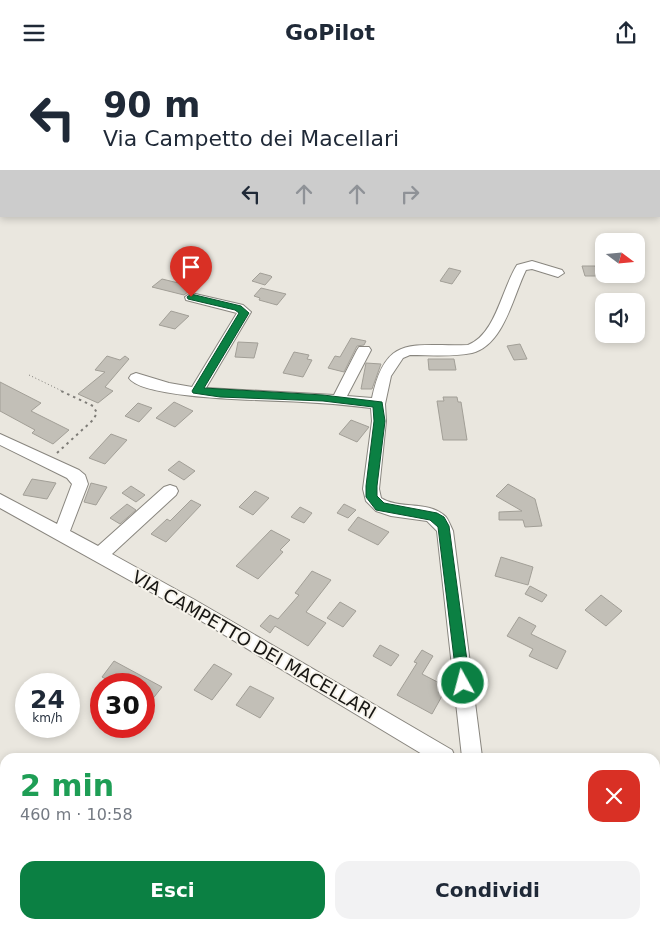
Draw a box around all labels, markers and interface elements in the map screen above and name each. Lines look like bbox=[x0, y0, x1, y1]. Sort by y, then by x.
icon: menu bbox=[20, 19, 48, 47]
icon: share bbox=[612, 19, 640, 47]
text: GoPilot bbox=[285, 20, 375, 45]
icon: left bbox=[20, 85, 85, 150]
text: 90 m bbox=[103, 85, 200, 125]
text: Via Campetto dei Macellari bbox=[103, 126, 399, 151]
icon: left bbox=[237, 180, 265, 208]
icon: ahead bbox=[290, 180, 318, 208]
icon: ahead bbox=[343, 180, 371, 208]
icon: right bbox=[396, 180, 424, 208]
north arrow bbox=[595, 233, 645, 283]
map controls bbox=[595, 233, 645, 343]
pin bbox=[170, 246, 212, 297]
icon: arrive bbox=[177, 253, 205, 281]
button: sound bbox=[595, 293, 645, 343]
street label: VIA CAMPETTO DEI MACELLARI bbox=[129, 566, 380, 723]
position arrow bbox=[436, 656, 488, 708]
speed limit sign: 30 bbox=[90, 673, 155, 738]
text: 24 bbox=[30, 685, 65, 714]
text: km/h bbox=[32, 711, 63, 725]
text: 2 min bbox=[20, 768, 114, 803]
button: close bbox=[588, 770, 640, 822]
text: 460 m · 10:58 bbox=[20, 805, 133, 824]
button: Esci bbox=[20, 861, 325, 919]
button: Condividi bbox=[335, 861, 640, 919]

